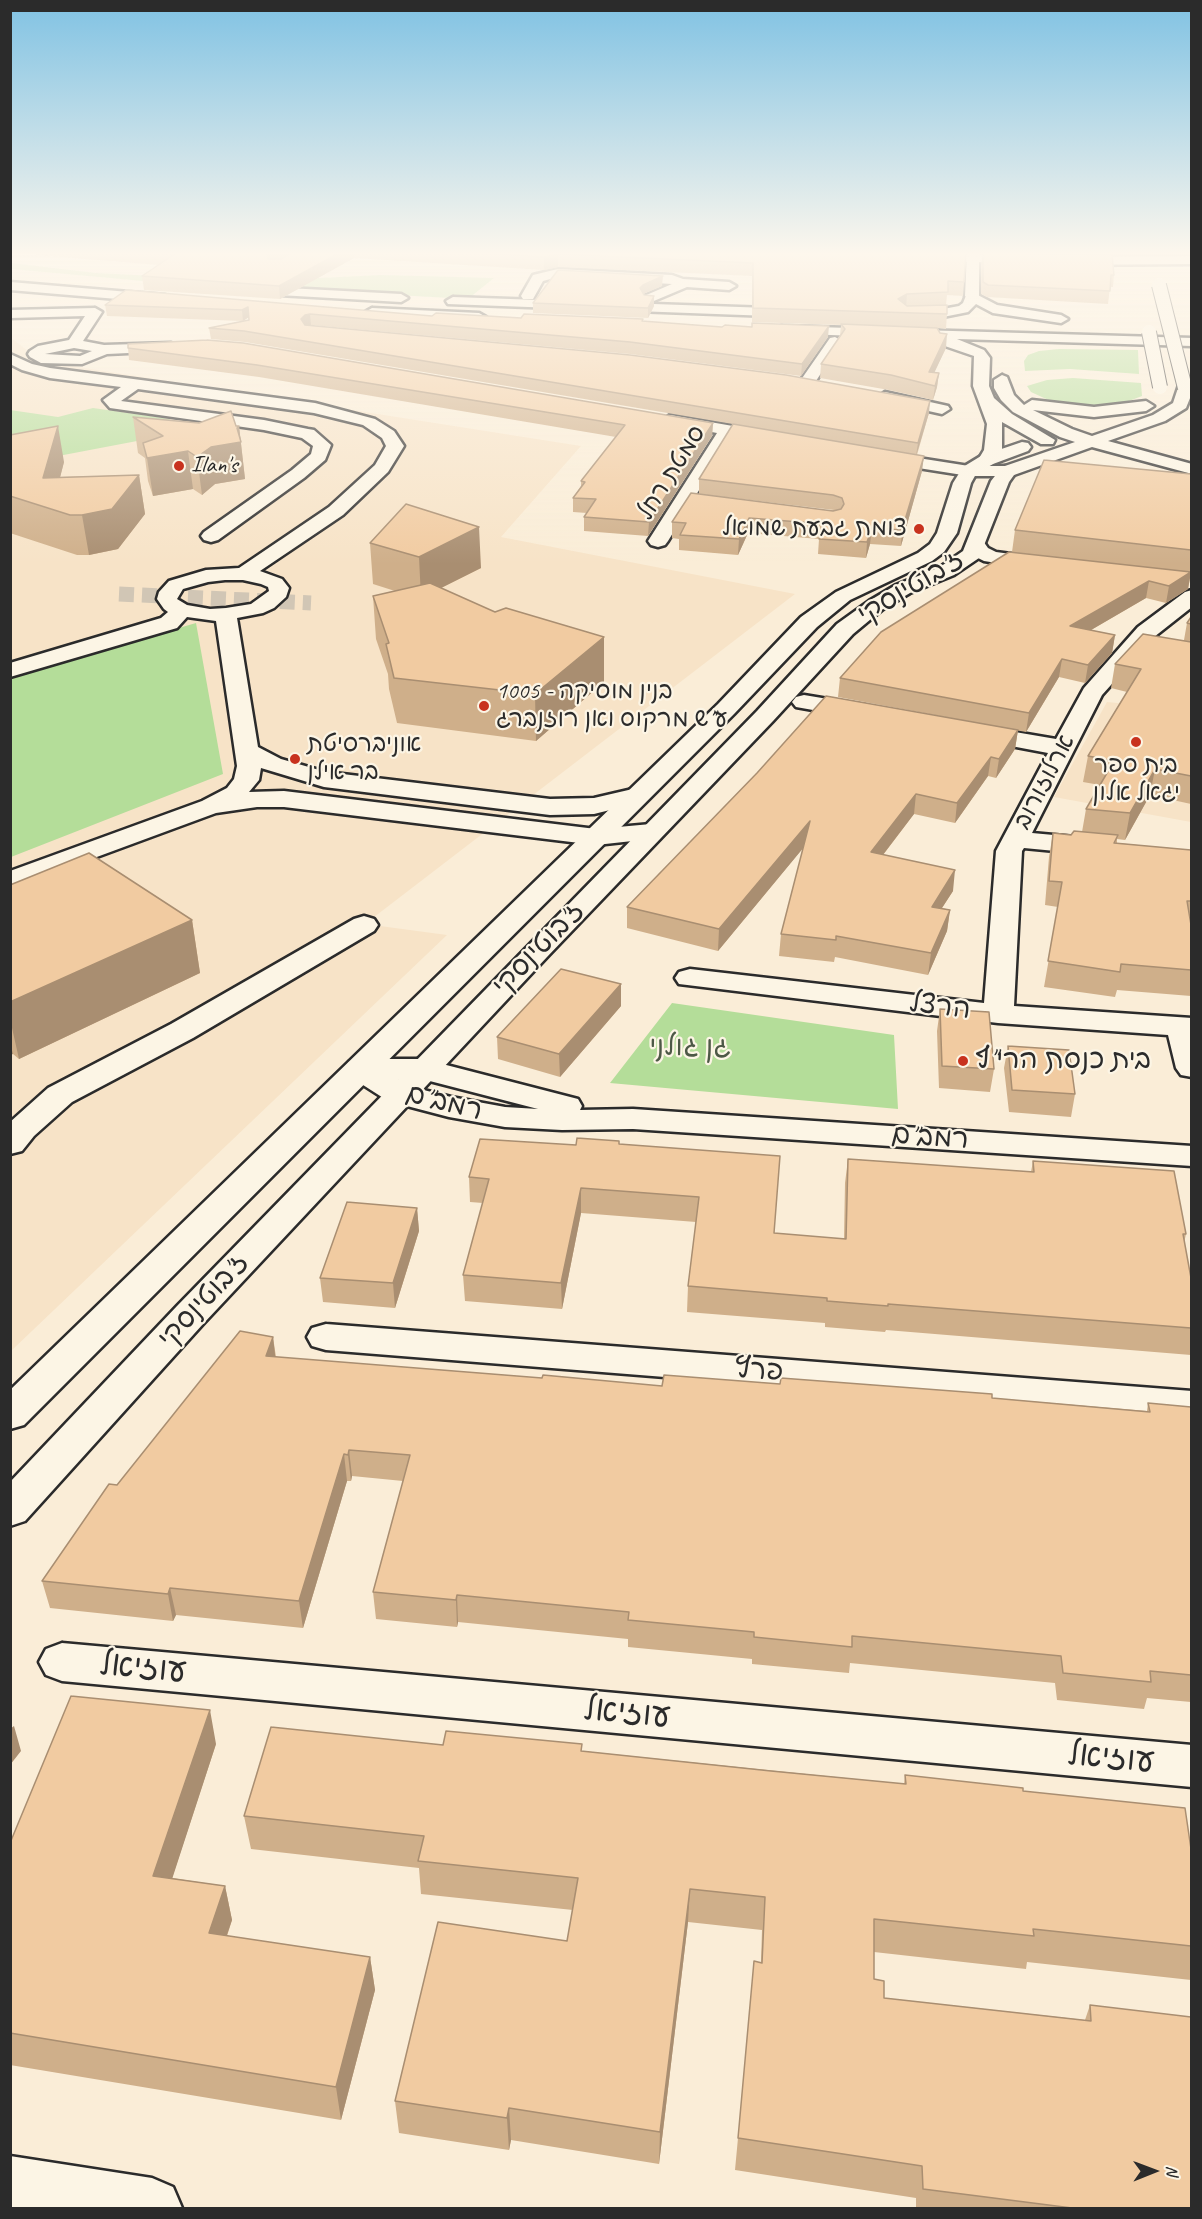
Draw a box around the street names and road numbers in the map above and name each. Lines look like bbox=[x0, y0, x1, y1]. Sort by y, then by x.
street label: סמטת רחל bbox=[632, 420, 712, 526]
street label: ז'בוטינסקי bbox=[852, 543, 970, 633]
street label: ארלוזורוב bbox=[1008, 730, 1082, 834]
street label: ז'בוטינסקי bbox=[486, 895, 592, 1003]
street label: הרצל bbox=[907, 987, 973, 1027]
street label: רמב"ם bbox=[402, 1077, 486, 1129]
street label: רמב"ם bbox=[890, 1119, 970, 1157]
street label: ז'בוטינסקי bbox=[152, 1247, 256, 1355]
street label: פרץ bbox=[734, 1353, 784, 1389]
street label: עוזיאל bbox=[98, 1645, 188, 1693]
street label: עוזיאל bbox=[582, 1690, 672, 1738]
street label: עוזיאל bbox=[1066, 1735, 1156, 1783]

